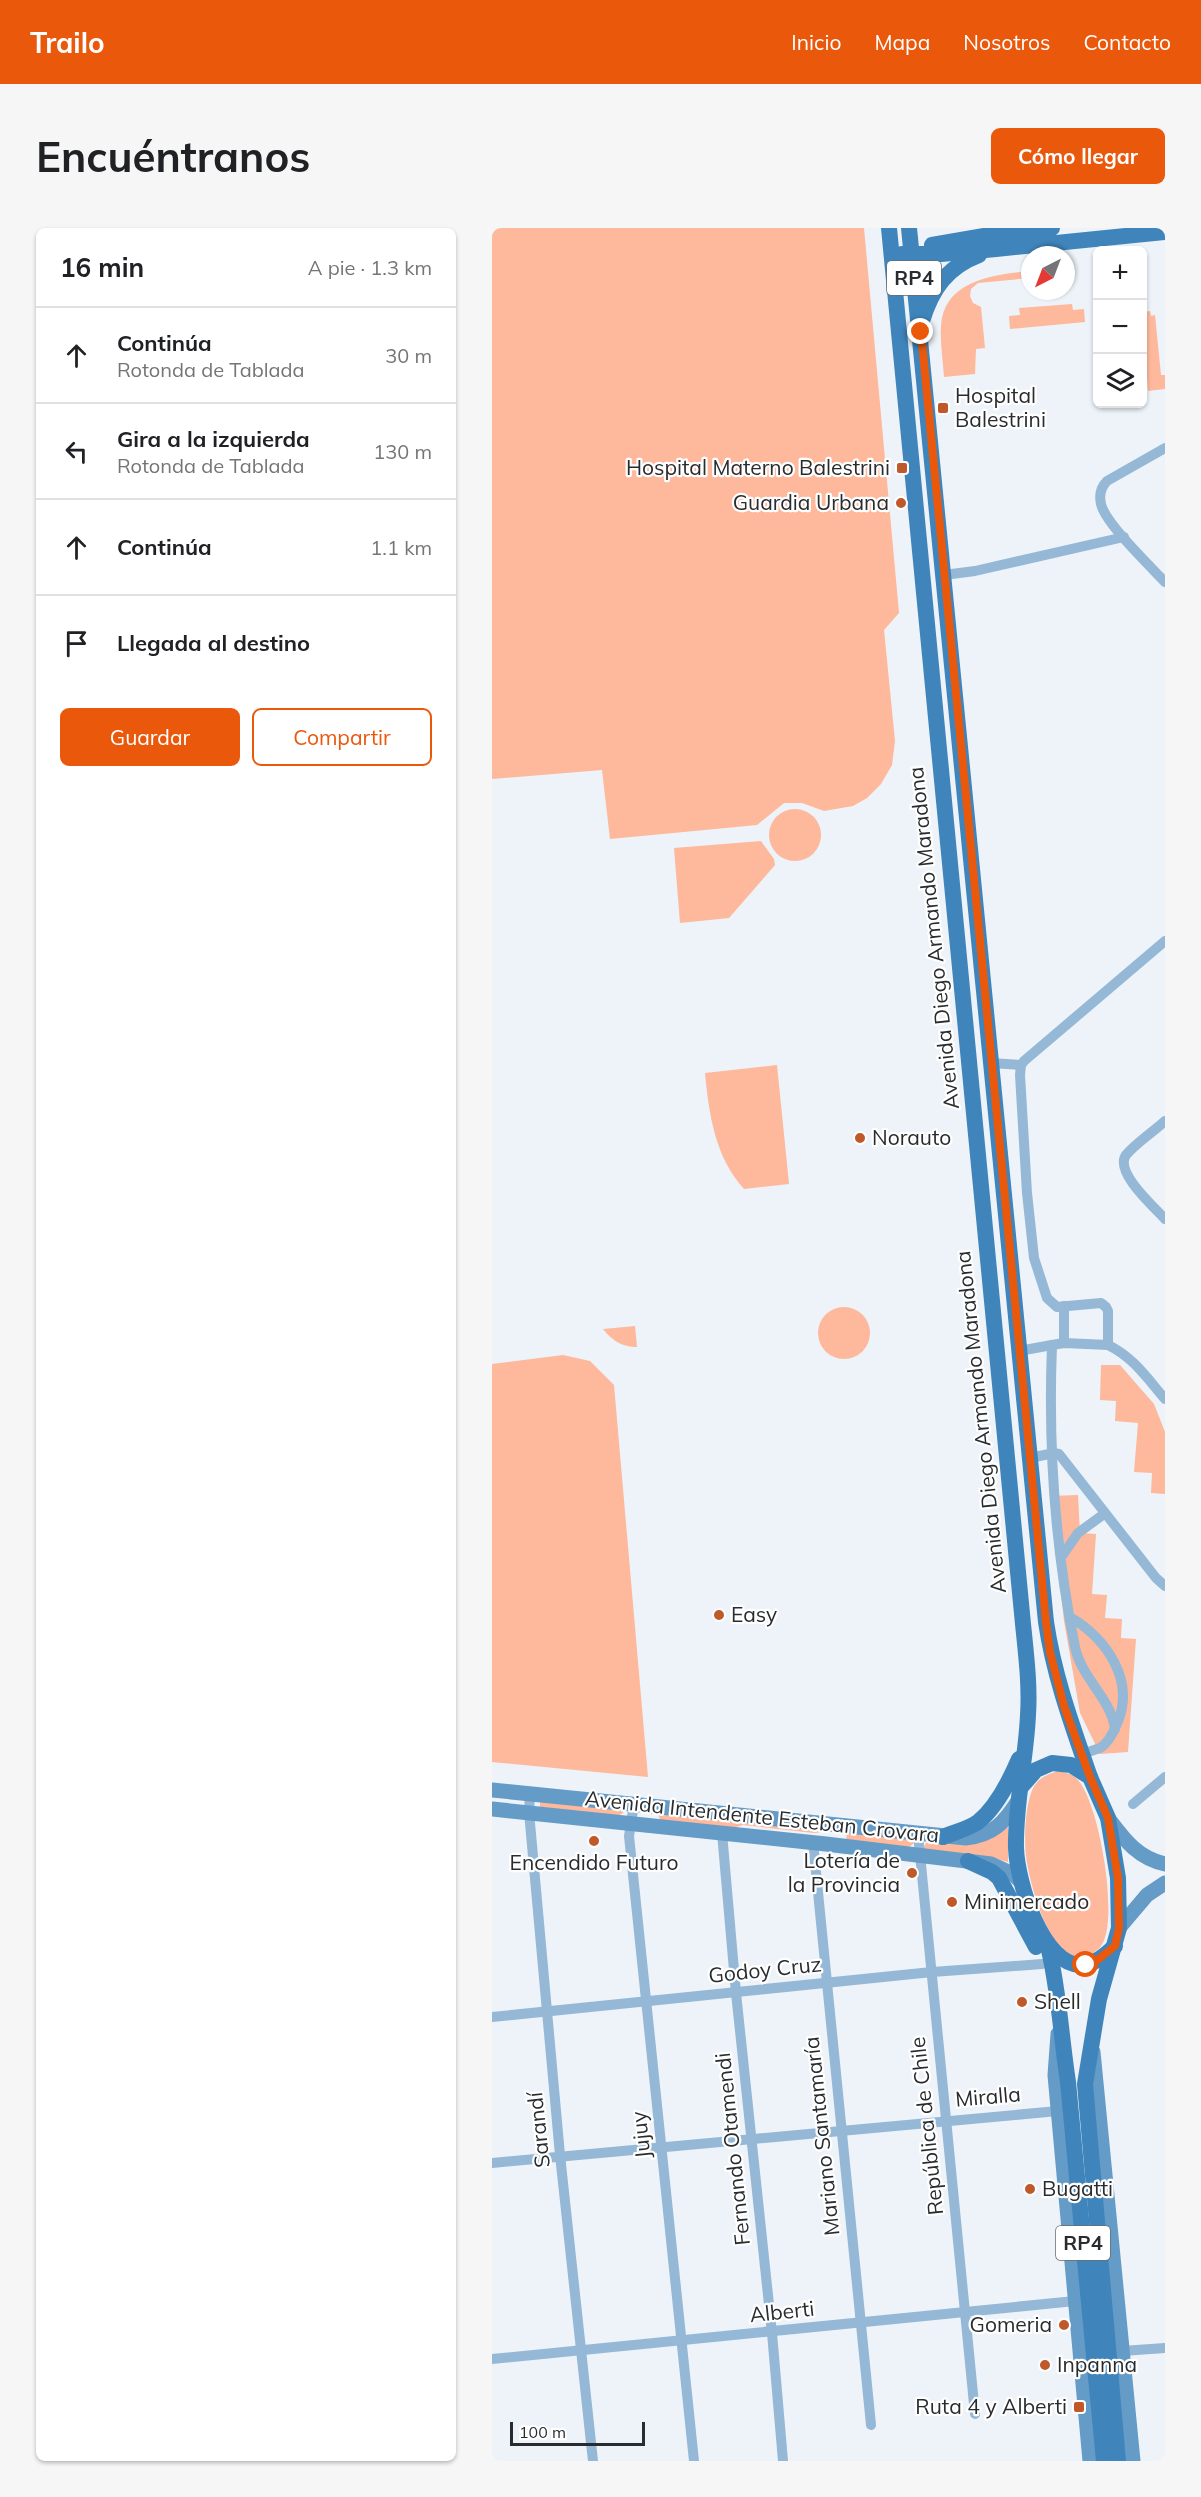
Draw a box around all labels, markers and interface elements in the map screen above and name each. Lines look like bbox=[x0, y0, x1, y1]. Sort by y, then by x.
text: Trailo bbox=[30, 25, 105, 60]
text: Inicio bbox=[791, 29, 841, 55]
text: Mapa bbox=[874, 29, 930, 55]
text: Nosotros bbox=[963, 29, 1050, 55]
text: Contacto bbox=[1083, 29, 1171, 55]
button: Cómo llegar bbox=[991, 128, 1165, 184]
text: Encuéntranos bbox=[36, 130, 310, 183]
north arrow bbox=[1021, 246, 1075, 300]
map controls bbox=[1093, 246, 1147, 408]
button: + bbox=[1093, 246, 1147, 300]
text: 16 min bbox=[60, 251, 144, 284]
text: A pie · 1.3 km bbox=[308, 255, 432, 280]
road number: RP4 bbox=[887, 261, 941, 295]
button: − bbox=[1093, 300, 1147, 354]
route end bbox=[907, 318, 933, 344]
text: Continúa bbox=[117, 329, 212, 357]
icon: ahead bbox=[60, 339, 93, 372]
text: 30 m bbox=[385, 343, 432, 368]
button: layers bbox=[1093, 354, 1147, 408]
text: Rotonda de Tablada bbox=[117, 357, 305, 382]
place label: Hospital Balestrini bbox=[955, 382, 1046, 432]
marker: Hospital Balestrini bbox=[936, 401, 950, 415]
text: Gira a la izquierda bbox=[117, 425, 310, 453]
icon: left bbox=[60, 435, 93, 468]
text: 130 m bbox=[373, 439, 432, 464]
text: Rotonda de Tablada bbox=[117, 453, 305, 478]
place label: Hospital Materno Balestrini bbox=[626, 454, 890, 480]
marker: Hospital Materno Balestrini bbox=[895, 461, 909, 475]
place label: Guardia Urbana bbox=[733, 489, 889, 515]
marker: Guardia Urbana bbox=[894, 496, 908, 510]
icon: ahead bbox=[60, 531, 93, 564]
text: Continúa bbox=[117, 533, 212, 561]
text: 1.1 km bbox=[370, 535, 432, 560]
icon: arrive bbox=[60, 627, 93, 660]
text: Llegada al destino bbox=[117, 629, 310, 657]
button: Guardar bbox=[60, 708, 240, 766]
button: Compartir bbox=[252, 708, 432, 766]
street label: Avenida Diego Armando Maradona bbox=[902, 766, 964, 1111]
place label: Norauto bbox=[872, 1124, 951, 1150]
marker: Norauto bbox=[853, 1131, 867, 1145]
street label: Avenida Diego Armando Maradona bbox=[949, 1250, 1011, 1595]
place label: Easy bbox=[731, 1601, 777, 1627]
marker: Easy bbox=[712, 1608, 726, 1622]
street label: Avenida Intendente Esteban Crovara bbox=[584, 1784, 940, 1848]
marker: Encendido Futuro bbox=[587, 1834, 601, 1848]
place label: Lotería de la Provincia bbox=[788, 1847, 900, 1897]
place label: Encendido Futuro bbox=[510, 1849, 678, 1875]
marker: Lotería de la Provincia bbox=[905, 1866, 919, 1880]
place label: Minimercado bbox=[964, 1888, 1089, 1914]
marker: Minimercado bbox=[945, 1895, 959, 1909]
street label: Godoy Cruz bbox=[707, 1950, 823, 1988]
route start bbox=[1072, 1951, 1098, 1977]
place label: Shell bbox=[1034, 1988, 1081, 2014]
marker: Shell bbox=[1015, 1995, 1029, 2009]
street label: Mariano Santamaría bbox=[798, 2035, 844, 2237]
street label: República de Chile bbox=[904, 2036, 948, 2216]
street label: Fernando Otamendi bbox=[709, 2051, 755, 2247]
street label: Miralla bbox=[954, 2080, 1022, 2112]
street label: Sarandí bbox=[521, 2090, 555, 2169]
street label: Jujuy bbox=[625, 2110, 655, 2160]
place label: Bugatti bbox=[1042, 2175, 1113, 2201]
marker: Bugatti bbox=[1023, 2182, 1037, 2196]
road number: RP4 bbox=[1056, 2226, 1110, 2260]
street label: Alberti bbox=[748, 2295, 816, 2327]
place label: Gomeria bbox=[970, 2311, 1052, 2337]
marker: Gomeria bbox=[1057, 2318, 1071, 2332]
place label: Inpanna bbox=[1057, 2351, 1137, 2377]
marker: Inpanna bbox=[1038, 2358, 1052, 2372]
place label: Ruta 4 y Alberti bbox=[915, 2393, 1067, 2419]
marker: Ruta 4 y Alberti bbox=[1072, 2400, 1086, 2414]
scale bar bbox=[510, 2419, 645, 2446]
text: 100 m bbox=[519, 2422, 566, 2442]

